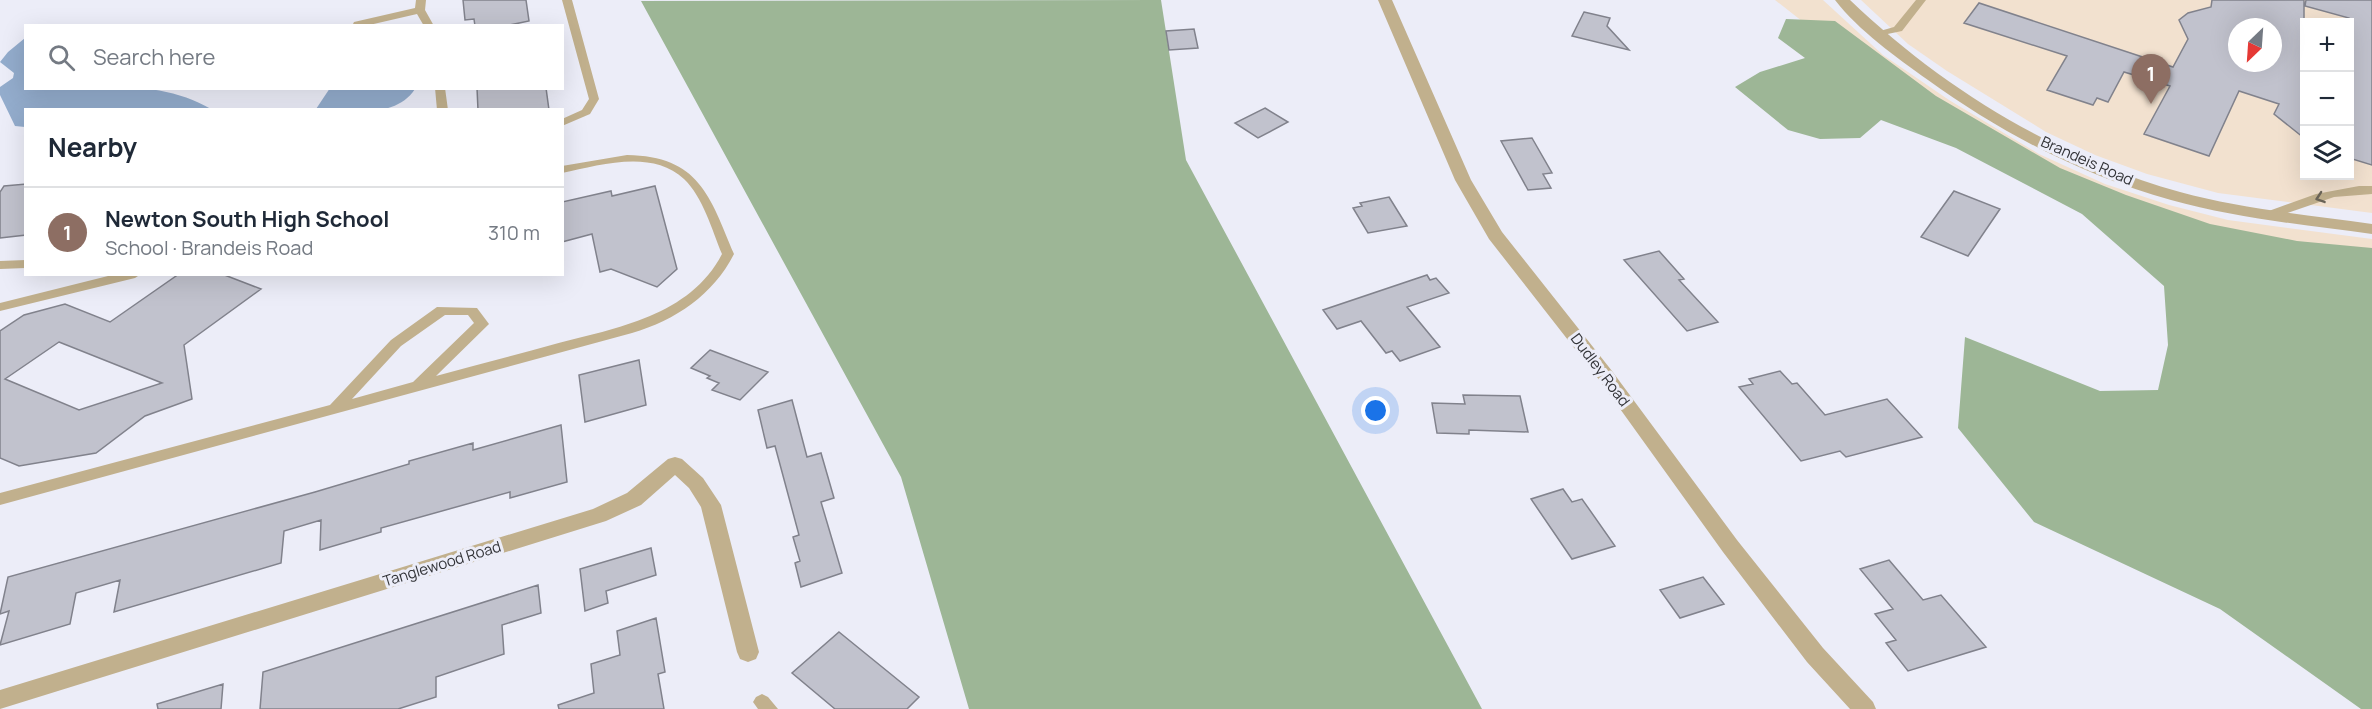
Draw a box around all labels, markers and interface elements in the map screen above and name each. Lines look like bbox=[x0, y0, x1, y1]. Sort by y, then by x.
north arrow bbox=[2228, 18, 2282, 72]
map controls bbox=[2300, 18, 2354, 180]
button: + bbox=[2300, 18, 2354, 72]
search box bbox=[24, 24, 564, 90]
icon: search bbox=[45, 41, 78, 74]
text: Search here bbox=[93, 42, 215, 72]
pin: 1 bbox=[2132, 54, 2170, 104]
button: − bbox=[2300, 72, 2354, 126]
button: layers bbox=[2300, 126, 2354, 180]
text: Nearby bbox=[48, 129, 137, 165]
street label: Brandeis Road bbox=[2038, 131, 2137, 190]
one-way arrow bbox=[2315, 190, 2326, 203]
text: Newton South High School bbox=[105, 204, 389, 234]
text: 1 bbox=[63, 219, 72, 246]
text: 310 m bbox=[488, 219, 540, 246]
text: School · Brandeis Road bbox=[105, 234, 313, 261]
street label: Dudley Road bbox=[1566, 329, 1635, 411]
your location bbox=[1361, 396, 1390, 425]
street label: Tanglewood Road bbox=[380, 536, 503, 591]

